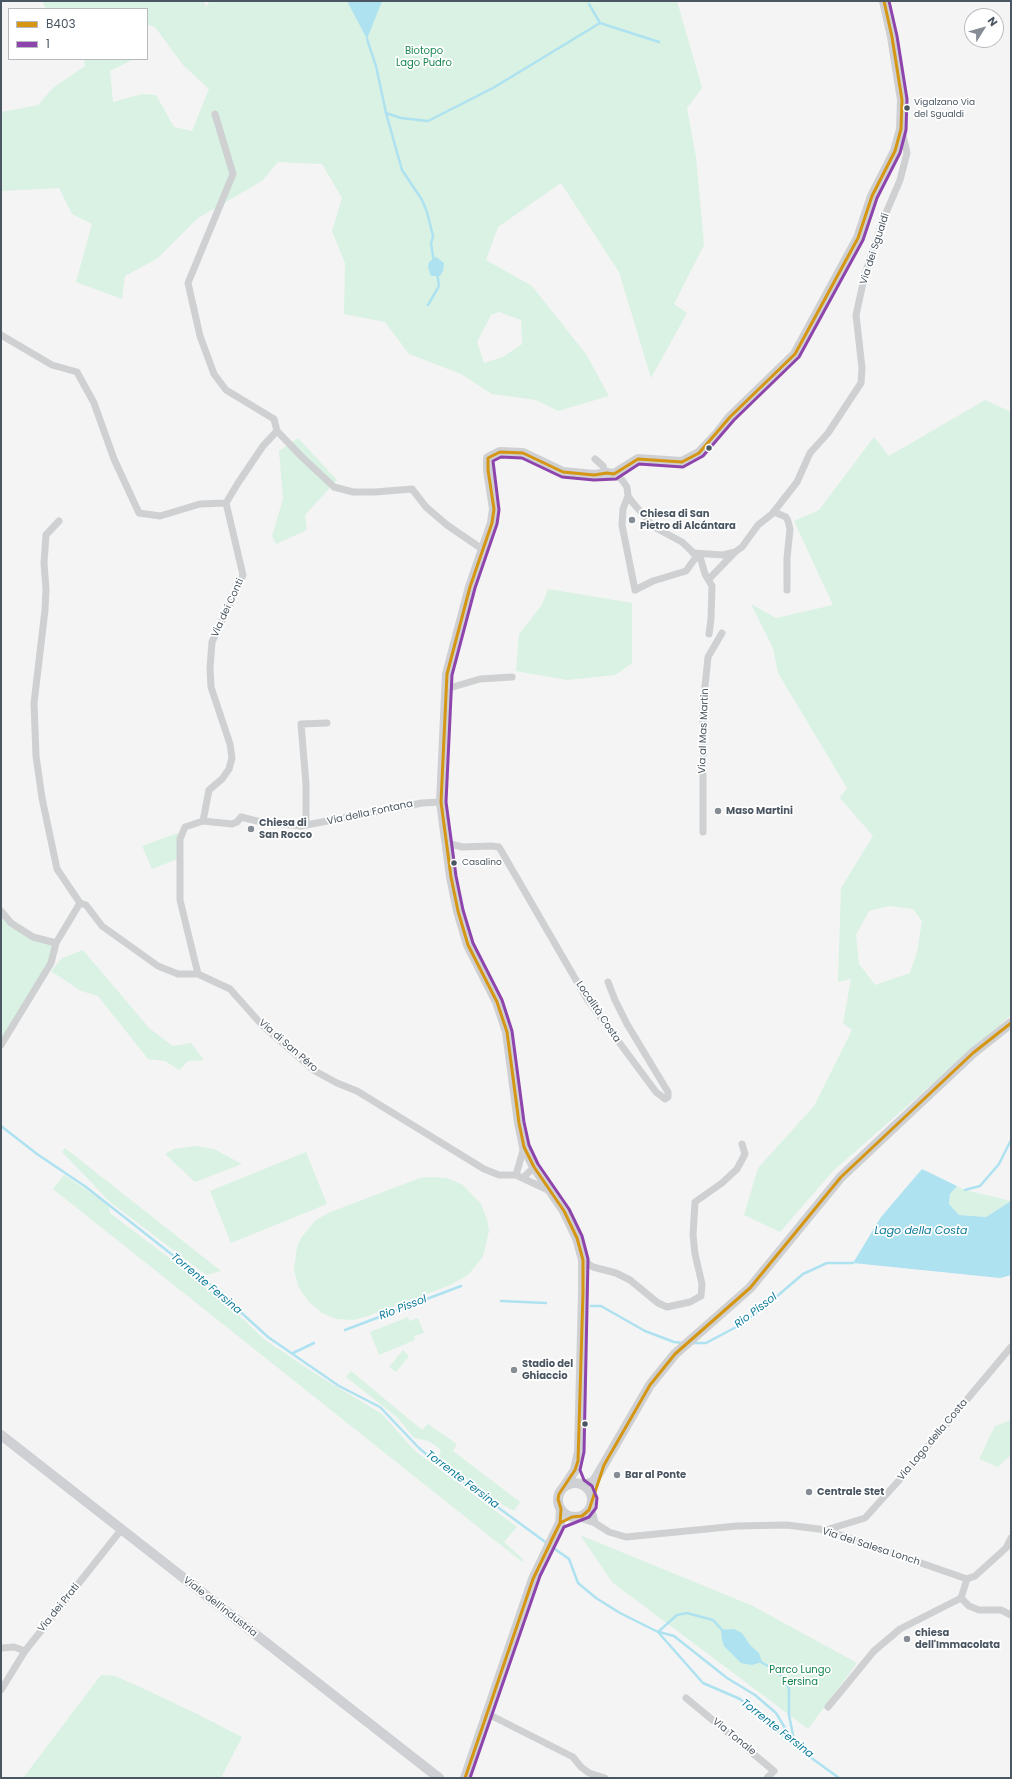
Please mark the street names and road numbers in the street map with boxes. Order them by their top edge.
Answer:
street label: Via dei Sgualdi [858,212,892,286]
street label: Via dei Conti [209,577,247,639]
street label: Via al Mas Martin [697,688,711,774]
street label: Via della Fontana [326,798,414,828]
street label: Località Costa [573,979,623,1045]
street label: Via di San Péro [256,1017,320,1075]
street label: Via Lago della Costa [895,1397,971,1483]
street label: Via del Salesa Lonch [821,1525,921,1569]
street label: Viale dell'industria [181,1574,259,1640]
street label: Via dei Prati [36,1581,82,1635]
street label: Via Tonale [710,1716,758,1758]

